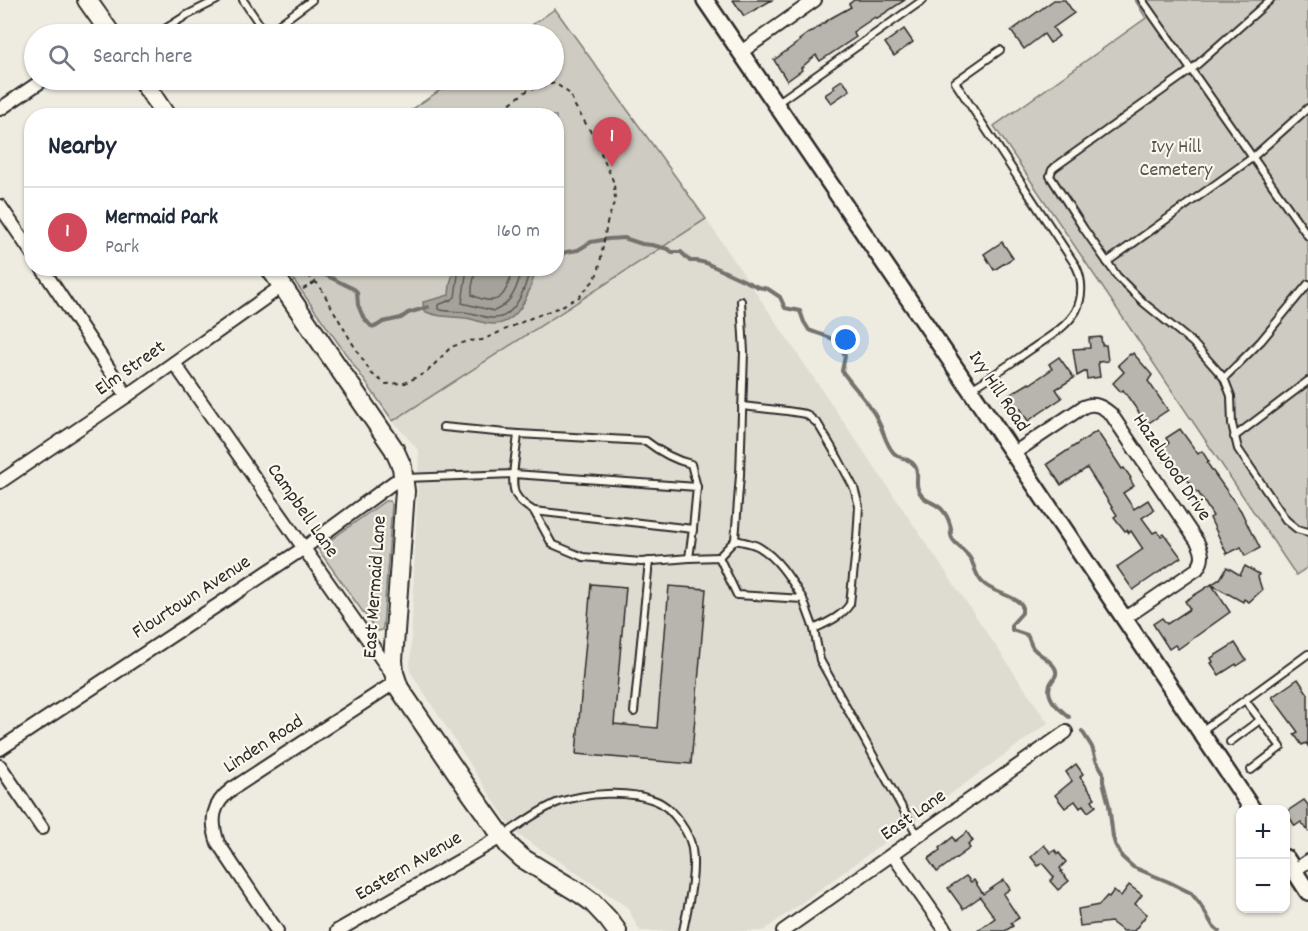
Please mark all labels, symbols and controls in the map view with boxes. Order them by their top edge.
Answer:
search box [24,24,564,90]
icon: search [45,41,78,74]
text: Search here [93,42,192,73]
pin: 1 [592,118,632,167]
text: Nearby [48,129,116,166]
park label: Ivy Hill Cemetery [1140,134,1213,185]
text: Mermaid Park [105,203,218,234]
text: 1 [65,218,70,246]
text: 160 m [497,218,540,246]
text: Park [105,234,139,262]
your location [831,325,860,354]
street label: Elm Street [90,334,172,404]
street label: Ivy Hill Road [960,346,1036,438]
street label: Hazelwood Drive [1125,409,1217,527]
street label: Campbell Lane [259,458,345,564]
street label: East Mermaid Lane [357,514,395,659]
street label: Flourtown Avenue [127,549,257,647]
street label: Linden Road [218,709,310,781]
street label: East Lane [875,783,953,849]
map controls [1236,805,1290,913]
button: + [1236,805,1290,859]
street label: Eastern Avenue [350,825,468,909]
button: − [1236,859,1290,913]

